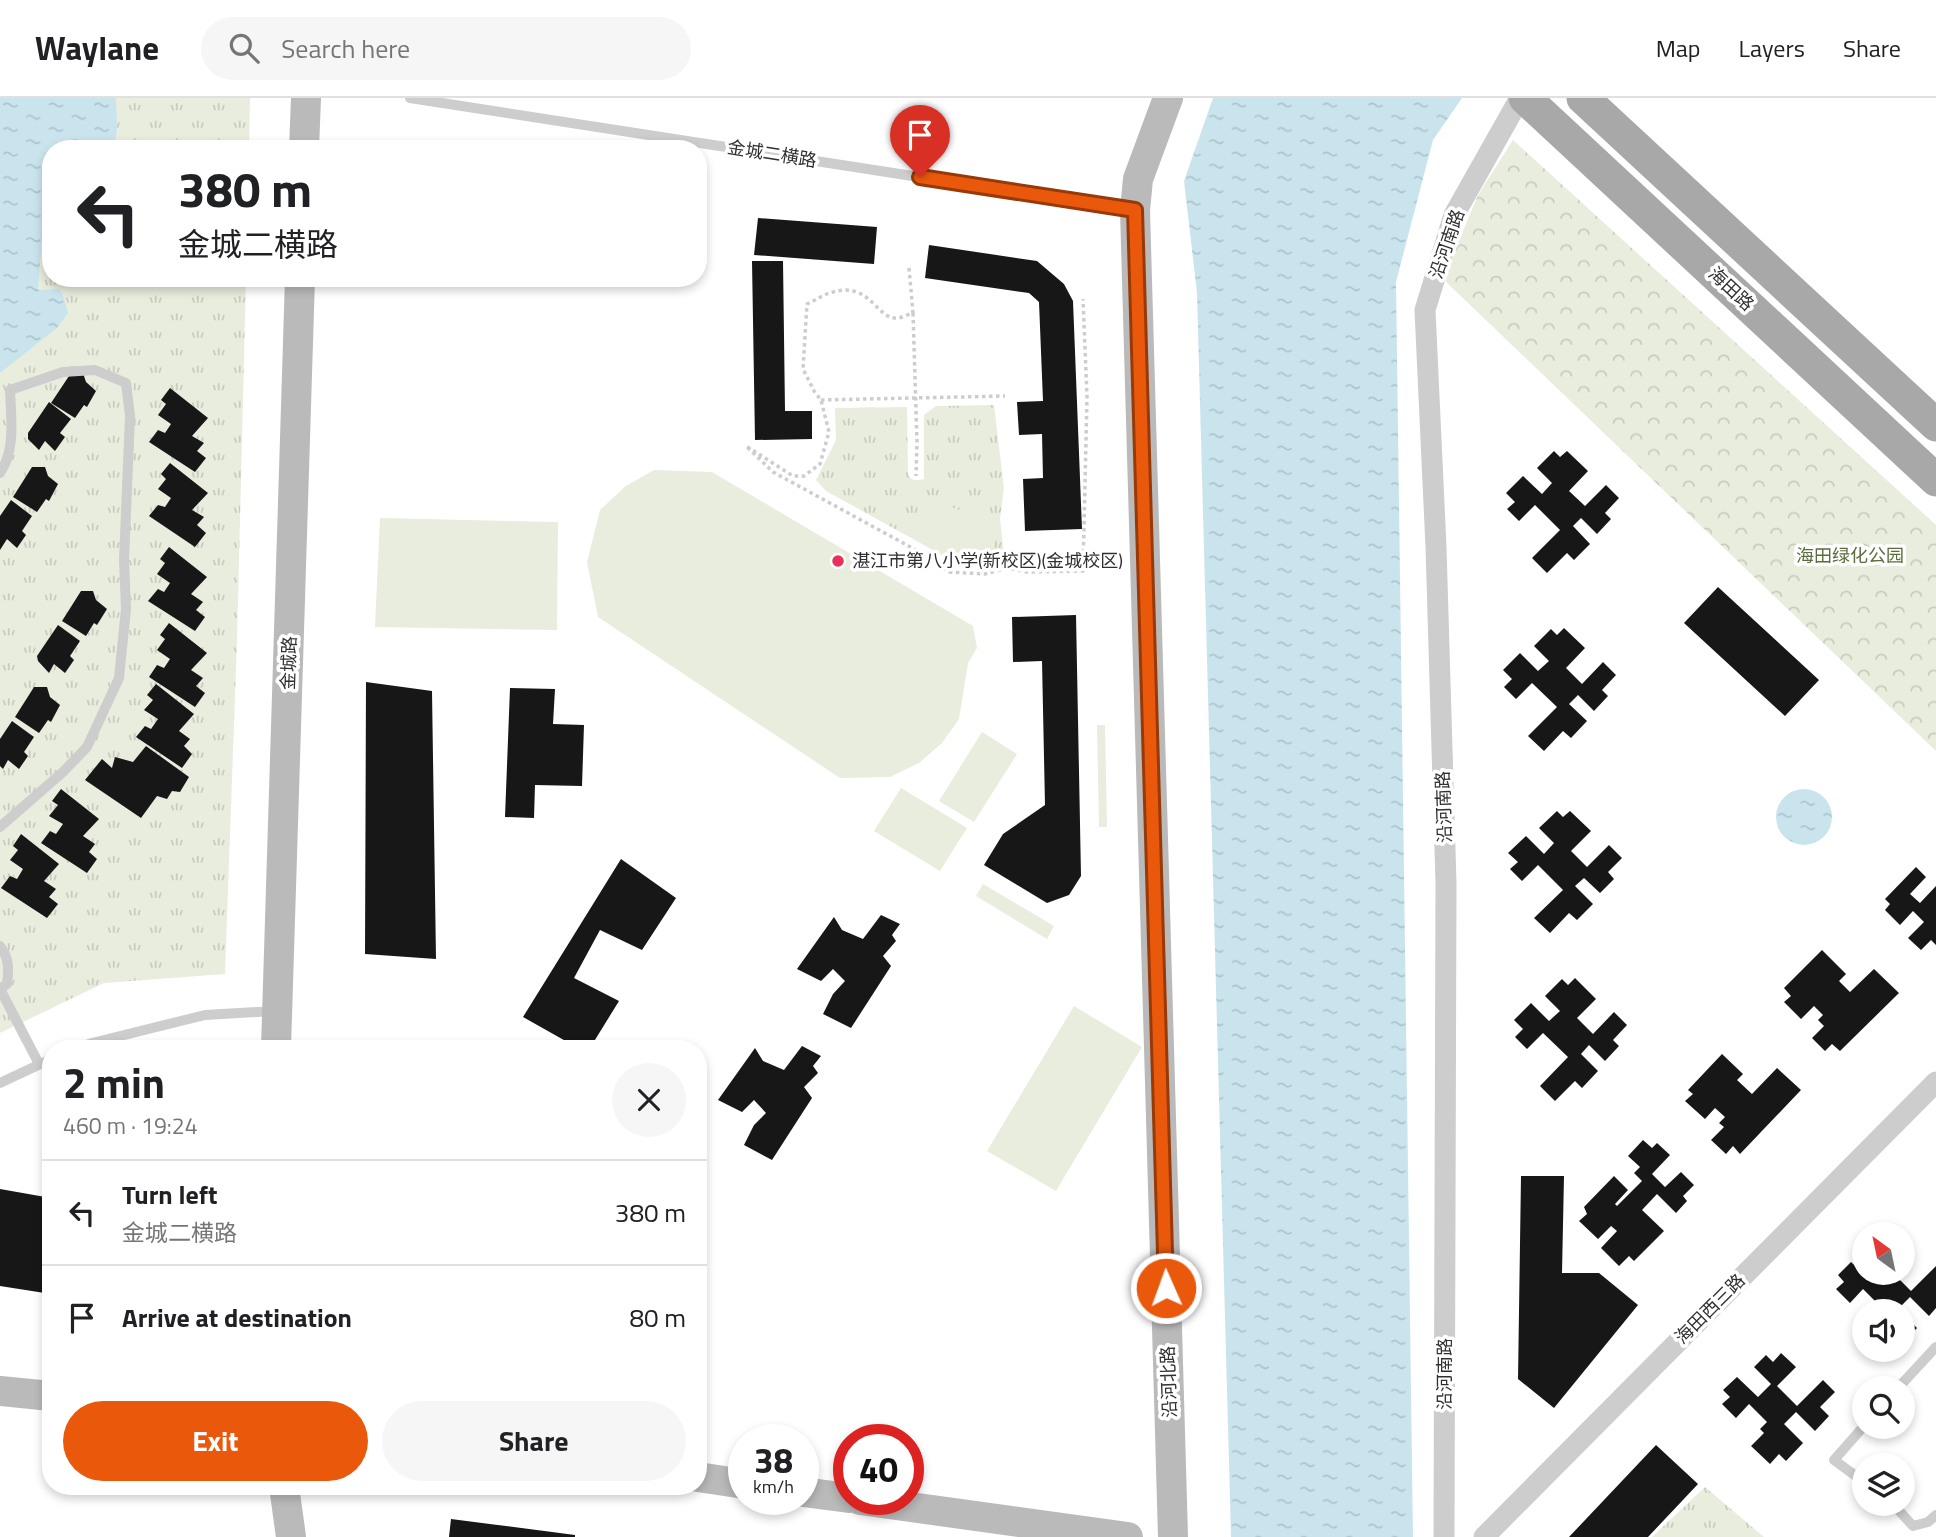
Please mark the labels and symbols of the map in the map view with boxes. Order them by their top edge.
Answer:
pin [890,105,950,177]
street label: 金城二横路 [726,133,819,174]
street label: 沿河南路 [1422,205,1471,282]
street label: 海田路 [1702,260,1760,317]
park label: 海田绿化公园 [1796,542,1904,569]
place label: 湛江市第八小学(新校区)(金城校区) [852,547,1123,574]
marker: 湛江市第八小学(新校区)(金城校区) [830,553,846,569]
street label: 金城路 [274,636,303,690]
street label: 沿河南路 [1429,771,1458,843]
north arrow [1852,1222,1914,1284]
position arrow [1129,1251,1203,1325]
street label: 海田西三路 [1668,1267,1751,1350]
street label: 沿河南路 [1431,1338,1458,1410]
street label: 沿河北路 [1154,1346,1183,1418]
speed limit sign: 40 [833,1424,924,1515]

